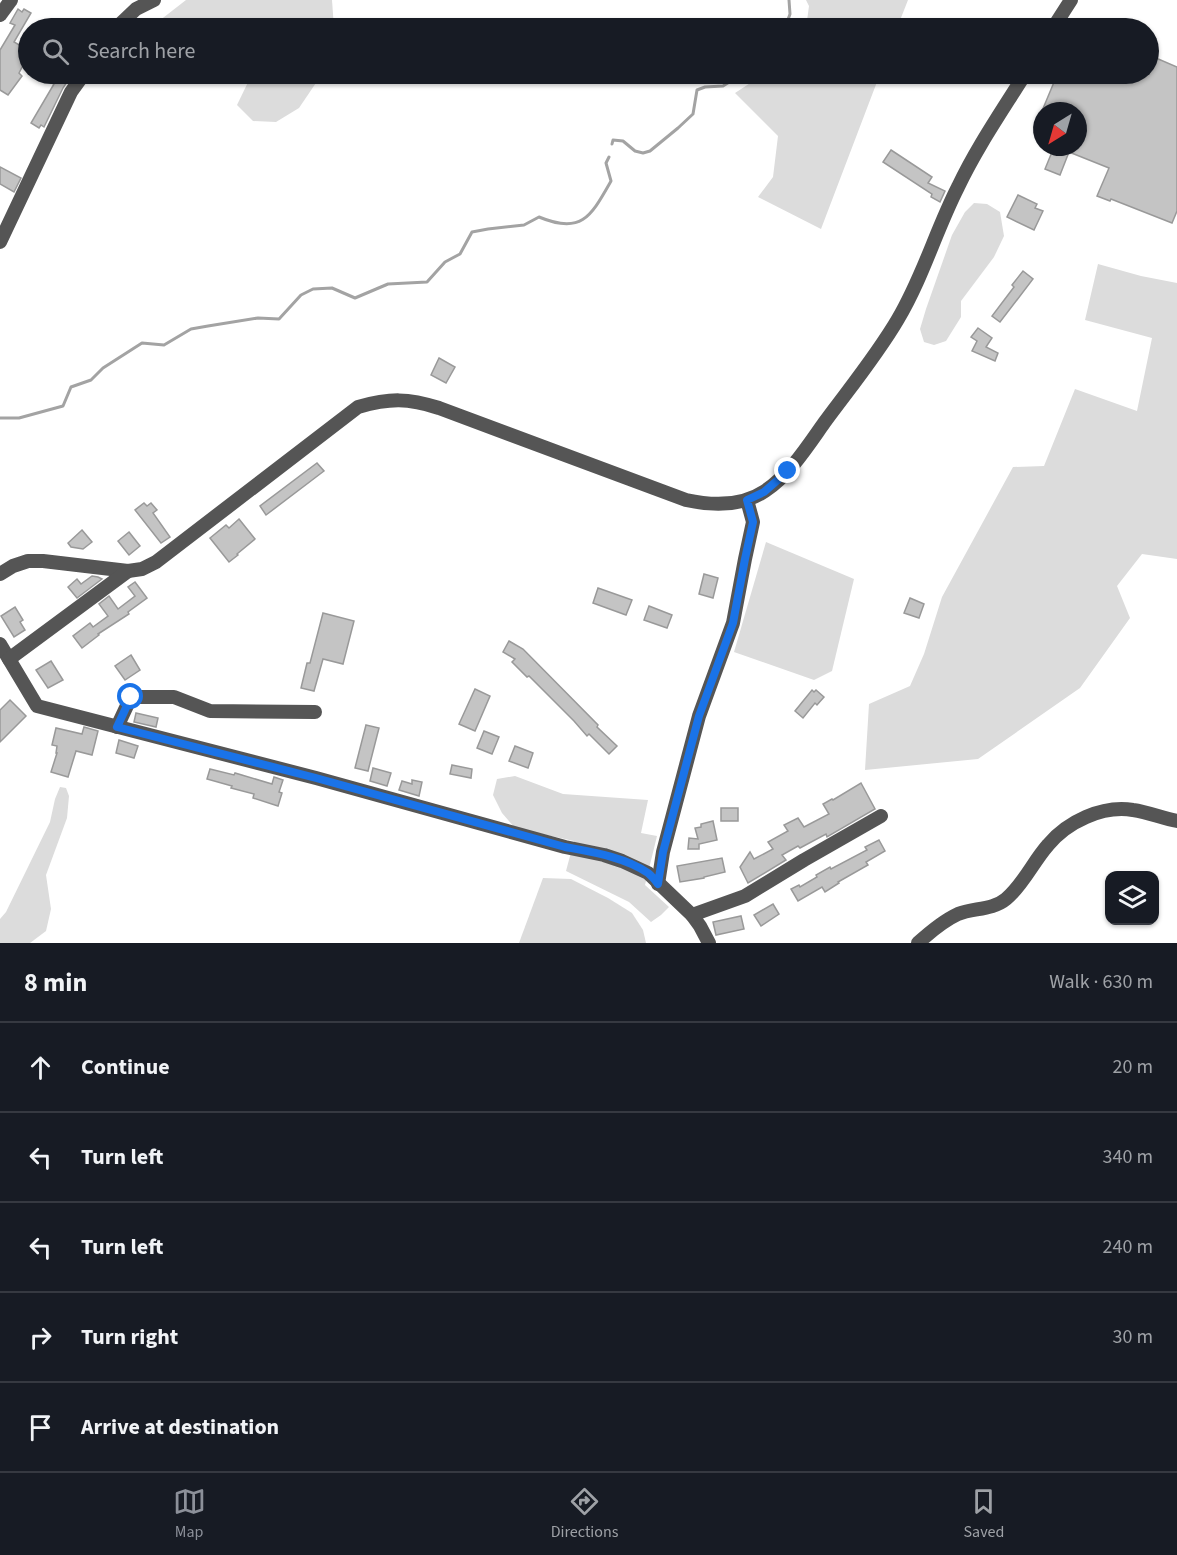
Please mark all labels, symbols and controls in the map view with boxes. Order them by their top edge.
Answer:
search box [18,18,1159,84]
icon: search [39,35,72,68]
text: Search here [87,35,195,67]
north arrow [1033,102,1087,156]
route end [774,457,800,483]
route start [117,683,143,709]
map controls [1105,871,1159,925]
button: layers [1105,871,1159,925]
text: 8 min [24,964,87,1001]
text: Walk · 630 m [1049,968,1153,996]
icon: ahead [24,1051,57,1084]
text: Continue [81,1051,170,1083]
text: 20 m [1113,1053,1153,1081]
icon: left [24,1141,57,1174]
text: Turn left [81,1141,163,1173]
text: 340 m [1103,1143,1153,1171]
icon: left [24,1231,57,1264]
text: Turn left [81,1231,163,1263]
text: 240 m [1103,1233,1153,1261]
icon: right [24,1321,57,1354]
text: Turn right [81,1321,178,1353]
text: 30 m [1113,1323,1153,1351]
icon: arrive [24,1411,57,1444]
text: Arrive at destination [81,1411,279,1443]
tab: Map [173,1485,206,1543]
tab: Directions [551,1485,618,1543]
tab: Saved [964,1485,1004,1543]

